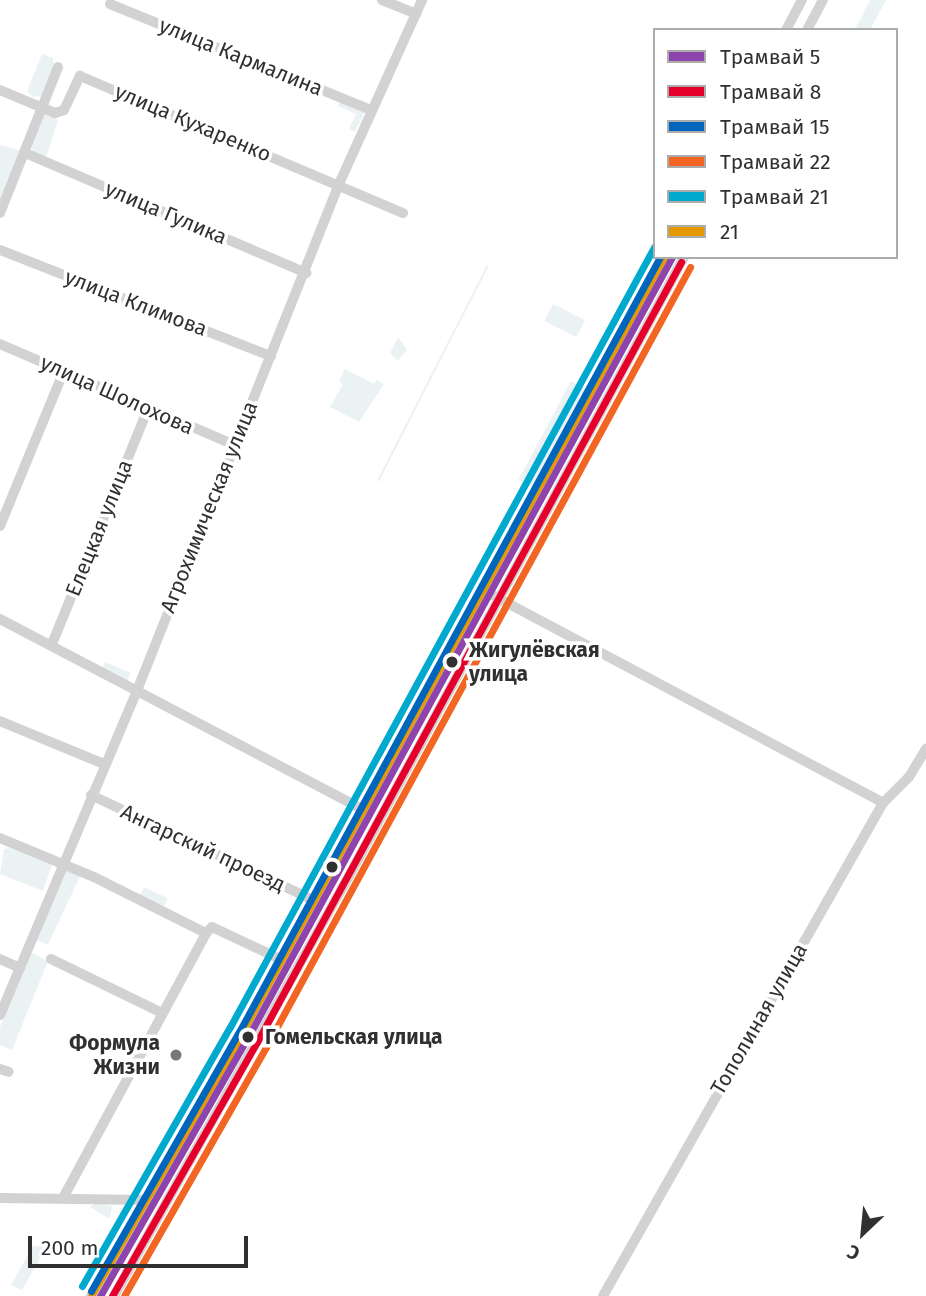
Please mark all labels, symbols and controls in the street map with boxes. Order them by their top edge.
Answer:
street label: улица Кармалина [155,13,327,101]
legend [653,28,898,259]
text: Трамвай 5 [720,44,820,70]
street label: улица Кухаренко [111,79,275,167]
text: Трамвай 8 [720,79,821,105]
text: Трамвай 15 [720,114,829,140]
text: Трамвай 22 [720,149,831,175]
street label: улица Гулика [101,176,231,250]
text: Трамвай 21 [720,184,829,210]
text: 21 [720,219,739,245]
street label: улица Климова [61,264,211,342]
street label: улица Шолохова [36,350,198,440]
street label: Агрохимическая улица [155,398,263,616]
street label: Елецкая улица [60,456,138,600]
place label: Жигулёвская улица [469,637,600,687]
marker: Жигулёвская улица [441,651,463,673]
street label: Ангарский проезд [117,799,289,897]
unlabelled marker [325,860,339,874]
street label: Тополиная улица [705,939,813,1099]
place label: Гомельская улица [265,1024,443,1050]
marker: Гомельская улица [237,1026,259,1048]
place label: Формула Жизни [69,1030,160,1080]
marker: Формула Жизни [166,1045,186,1065]
north arrow [828,1198,898,1268]
scale bar [32,1222,252,1266]
text: 200 m [41,1235,98,1261]
text: С [844,1240,864,1265]

